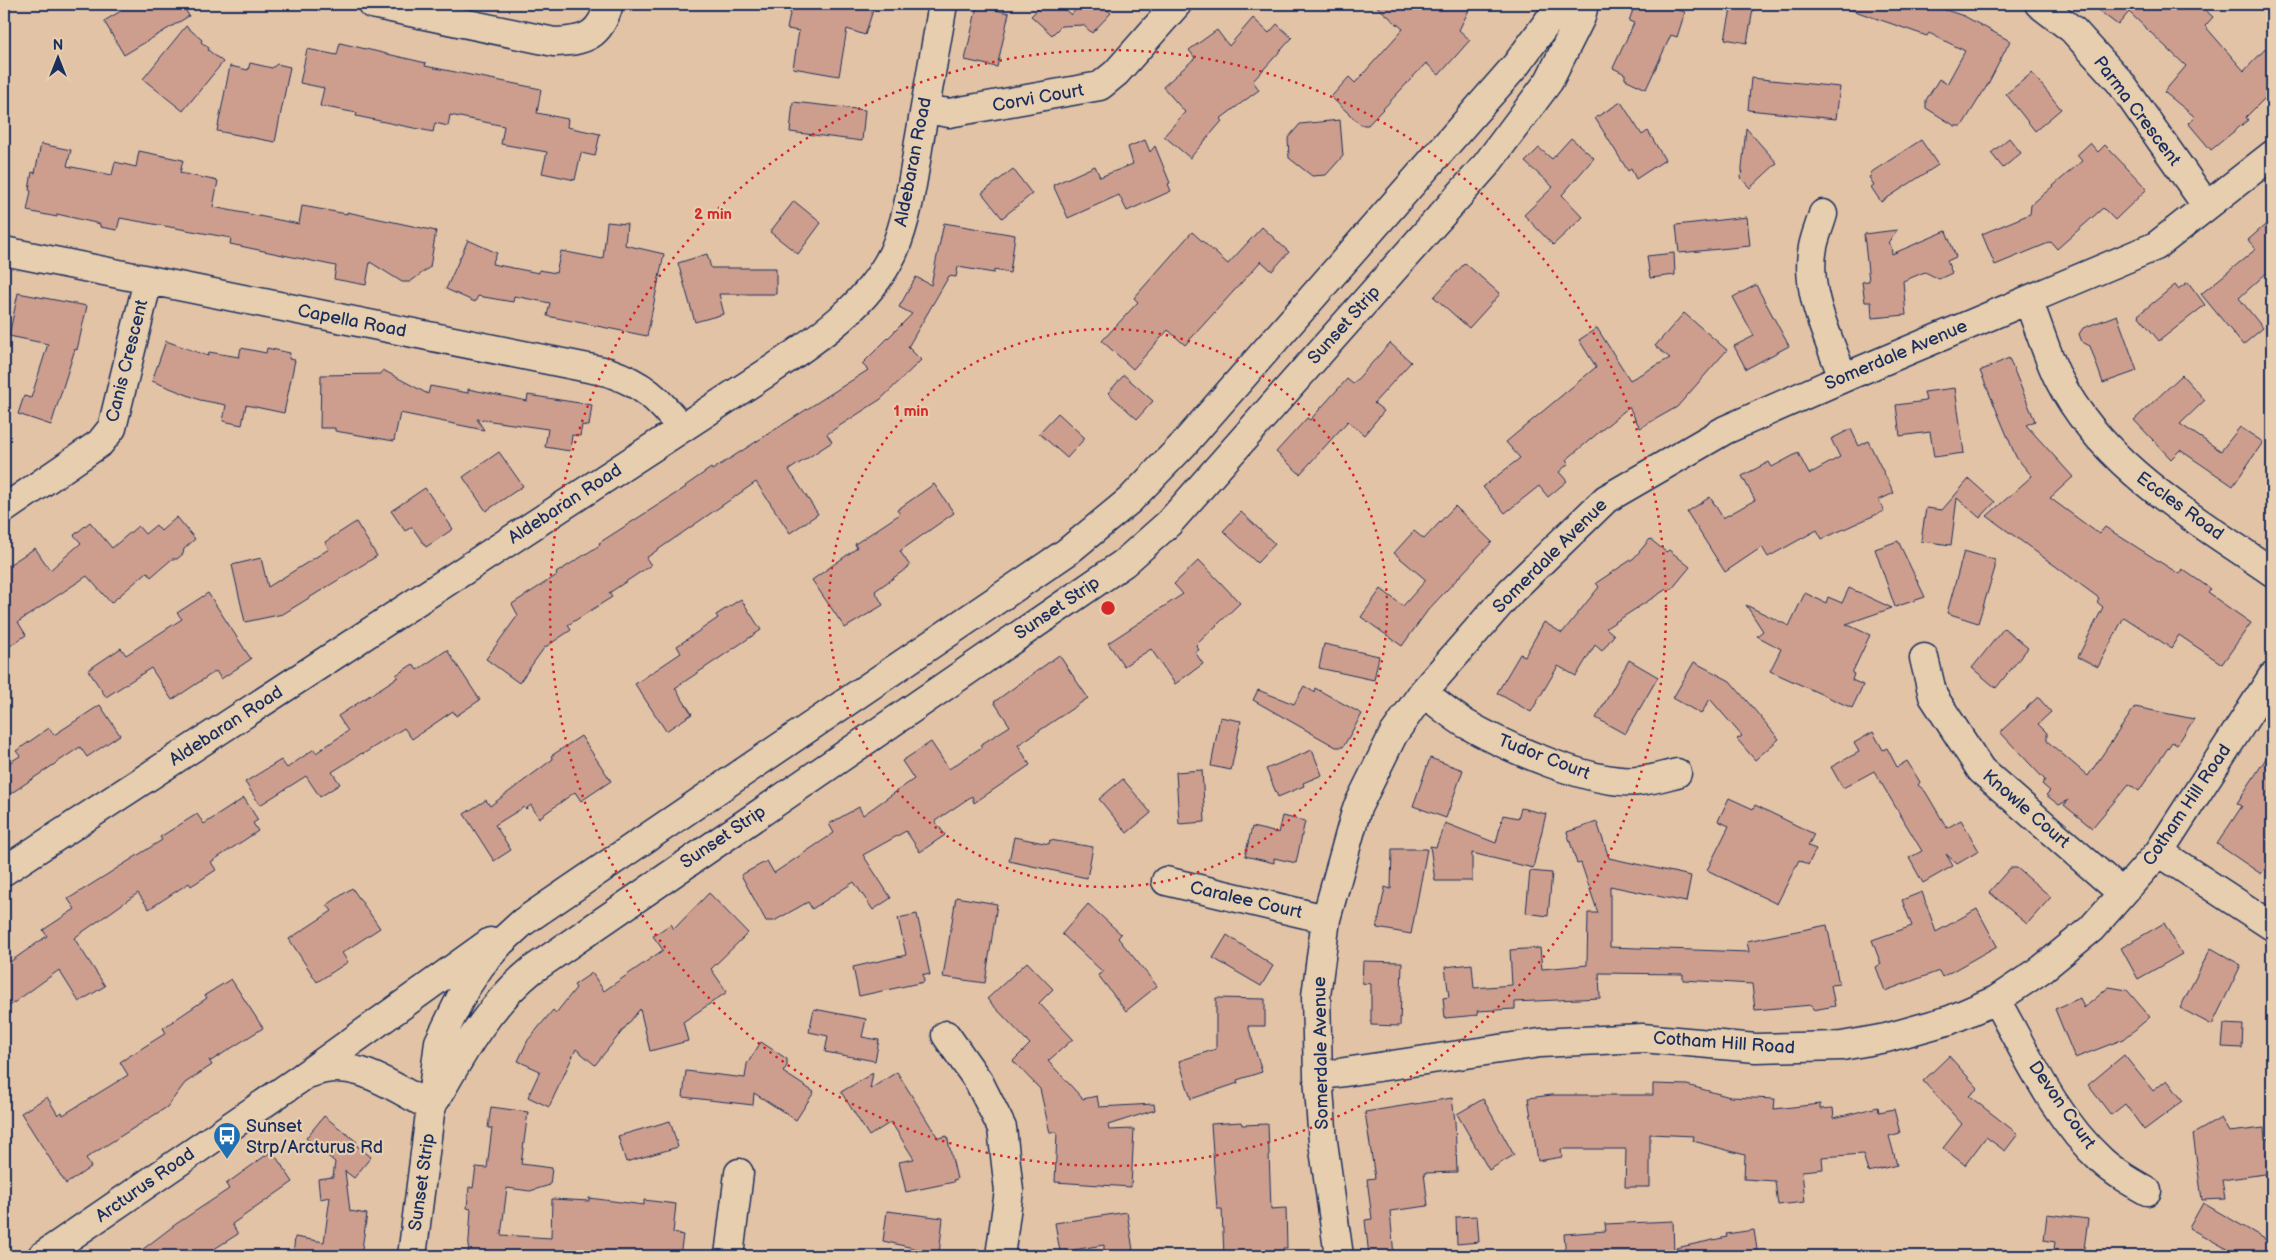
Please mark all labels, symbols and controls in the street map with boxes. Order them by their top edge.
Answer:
north arrow [32,32,82,82]
text: N [53,37,63,54]
street label: Parma Crescent [2089,52,2185,170]
street label: Corvi Court [991,80,1086,116]
street label: Aldebaran Road [890,96,936,228]
text: 2 min [694,205,732,224]
street label: Sunset Strip [1303,281,1385,369]
street label: Canis Crescent [102,297,152,424]
street label: Capella Road [296,300,408,342]
street label: Somerdale Avenue [1821,315,1971,395]
text: 1 min [893,402,929,421]
street label: Aldebaran Road [504,460,626,548]
street label: Eccles Road [2132,467,2228,545]
street label: Somerdale Avenue [1488,494,1612,618]
street label: Sunset Strip [1010,572,1104,644]
centre of rings [1099,599,1117,617]
street label: Aldebaran Road [165,682,287,770]
street label: Tudor Court [1495,730,1593,784]
street label: Cotham Hill Road [2139,740,2235,870]
street label: Knowle Court [1978,765,2074,853]
street label: Sunset Strip [676,801,770,873]
street label: Caralee Court [1188,877,1305,923]
street label: Somerdale Avenue [1309,976,1333,1130]
street label: Cotham Hill Road [1652,1028,1796,1058]
street label: Devon Court [2024,1057,2100,1153]
place label: Sunset Strp/Arcturus Rd [246,1116,383,1158]
bus stop icon: Sunset Strp/Arcturus Rd [212,1121,242,1160]
street label: Sunset Strip [405,1132,439,1232]
street label: Arcturus Road [91,1143,199,1227]

